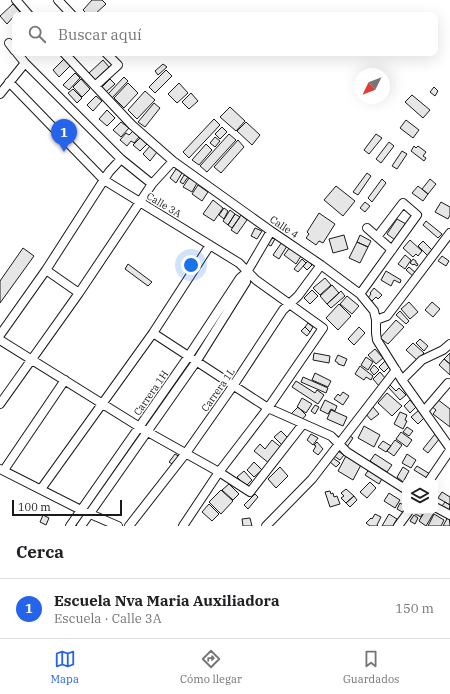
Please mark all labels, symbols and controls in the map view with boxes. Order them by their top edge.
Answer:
search box [12,12,438,56]
icon: search [26,23,48,45]
text: Buscar aquí [58,25,142,44]
north arrow [354,68,390,104]
pin: 1 [51,119,77,152]
street label: Calle 3A [144,190,184,221]
street label: Calle 4 [267,213,301,241]
your location [181,255,201,275]
street label: Carrera 1L [198,366,238,414]
street label: Carrera 1H [131,368,171,418]
map controls [402,478,438,514]
button: layers [402,478,438,514]
scale bar [12,498,122,517]
text: 100 m [18,500,51,514]
text: Cerca [16,541,64,563]
text: Escuela Nva Maria Auxiliadora [54,591,279,610]
text: 1 [25,600,33,617]
text: 150 m [395,600,434,617]
text: Escuela · Calle 3A [54,610,162,627]
tab: Mapa [51,648,79,686]
tab: Cómo llegar [180,648,242,686]
tab: Guardados [343,648,399,686]

